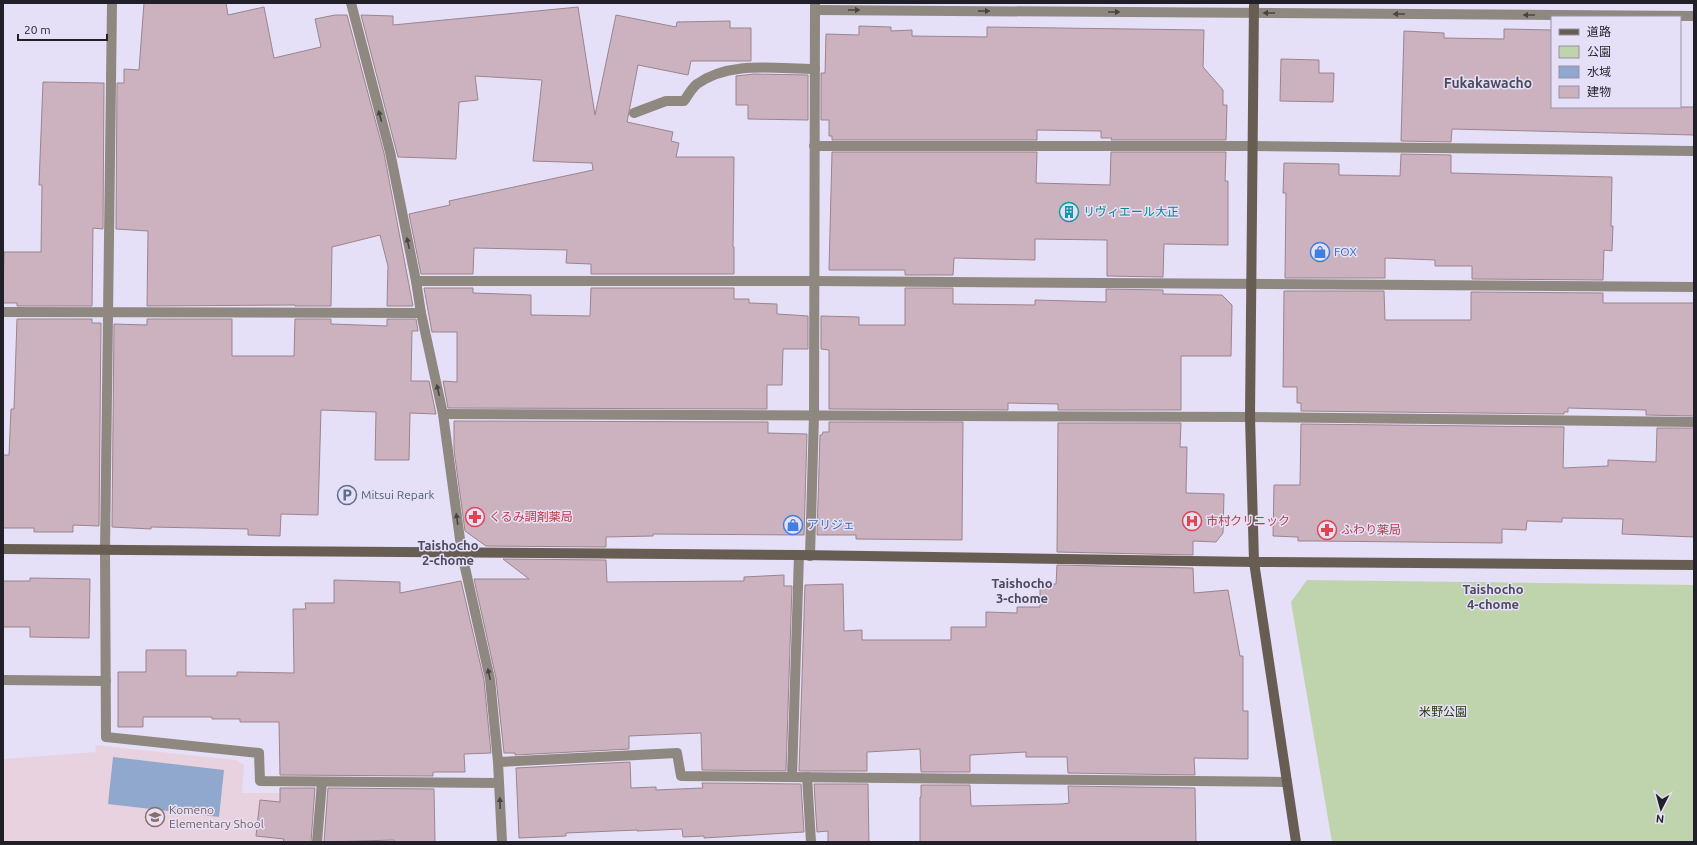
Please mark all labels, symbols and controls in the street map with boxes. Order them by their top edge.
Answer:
one-way arrow [848,7,861,13]
one-way arrow [978,8,991,14]
one-way arrow [1108,9,1121,15]
one-way arrow [1262,10,1275,16]
one-way arrow [1392,11,1405,17]
one-way arrow [1522,12,1535,18]
scale bar [18,16,107,42]
legend [1551,16,1681,108]
text: 20 m [24,23,51,36]
text: 道路 [1587,25,1611,38]
text: 公園 [1587,45,1611,58]
text: 水域 [1587,65,1611,78]
district label: Fukakawacho [1444,75,1532,91]
text: 建物 [1587,85,1611,98]
one-way arrow [377,110,383,122]
building icon: リヴィエール大正 [1058,201,1080,223]
place label: リヴィエール大正 [1083,205,1179,218]
one-way arrow [405,237,411,249]
shop icon: FOX [1309,241,1331,263]
place label: FOX [1334,245,1357,258]
one-way arrow [434,384,440,397]
parking icon: Mitsui Repark [336,484,358,506]
place label: Mitsui Repark [361,488,435,501]
pharmacy icon: くるみ調剤薬局 [464,506,486,528]
place label: くるみ調剤薬局 [489,510,573,523]
hospital icon: 市村クリニック [1181,510,1203,532]
one-way arrow [454,513,460,525]
shop icon: アリジェ [782,514,804,536]
place label: 市村クリニック [1206,514,1290,527]
place label: アリジェ [807,518,855,531]
pharmacy icon: ふわり薬局 [1316,519,1338,541]
place label: ふわり薬局 [1341,523,1401,536]
district label: Taishocho 2-chome [418,538,479,567]
district label: Taishocho 3-chome [992,576,1053,605]
district label: Taishocho 4-chome [1463,582,1524,611]
one-way arrow [485,667,491,680]
park label: 米野公園 [1419,705,1467,718]
north arrow [1641,789,1681,829]
one-way arrow [497,796,503,809]
place label: Komeno Elementary Shool [169,803,264,830]
school or university icon: Komeno Elementary Shool [144,806,166,828]
text: N [1655,813,1665,825]

